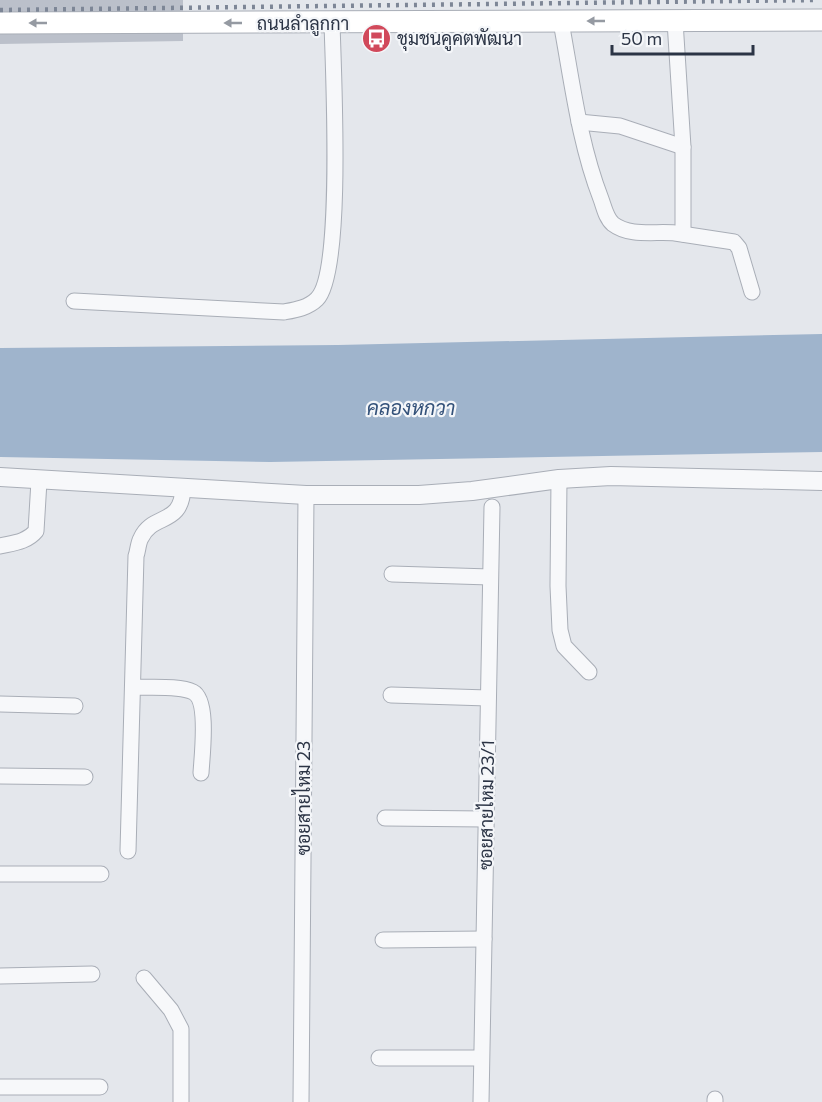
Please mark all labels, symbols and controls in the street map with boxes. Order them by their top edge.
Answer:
street label: ถนนลำลูกกา [257,12,349,37]
one-way arrow [586,16,605,26]
one-way arrow [28,18,47,28]
one-way arrow [223,18,242,28]
scale bar [612,18,753,56]
bus stop icon: ชุมชนคูคตพัฒนา [360,22,392,54]
place label: ชุมชนคูคตพัฒนา [397,27,522,52]
text: 50 m [621,27,662,49]
water label: คลองหกวา [367,395,455,419]
street label: ซอยสายไหม 23/1 [473,740,498,870]
street label: ซอยสายไหม 23 [291,741,314,855]

